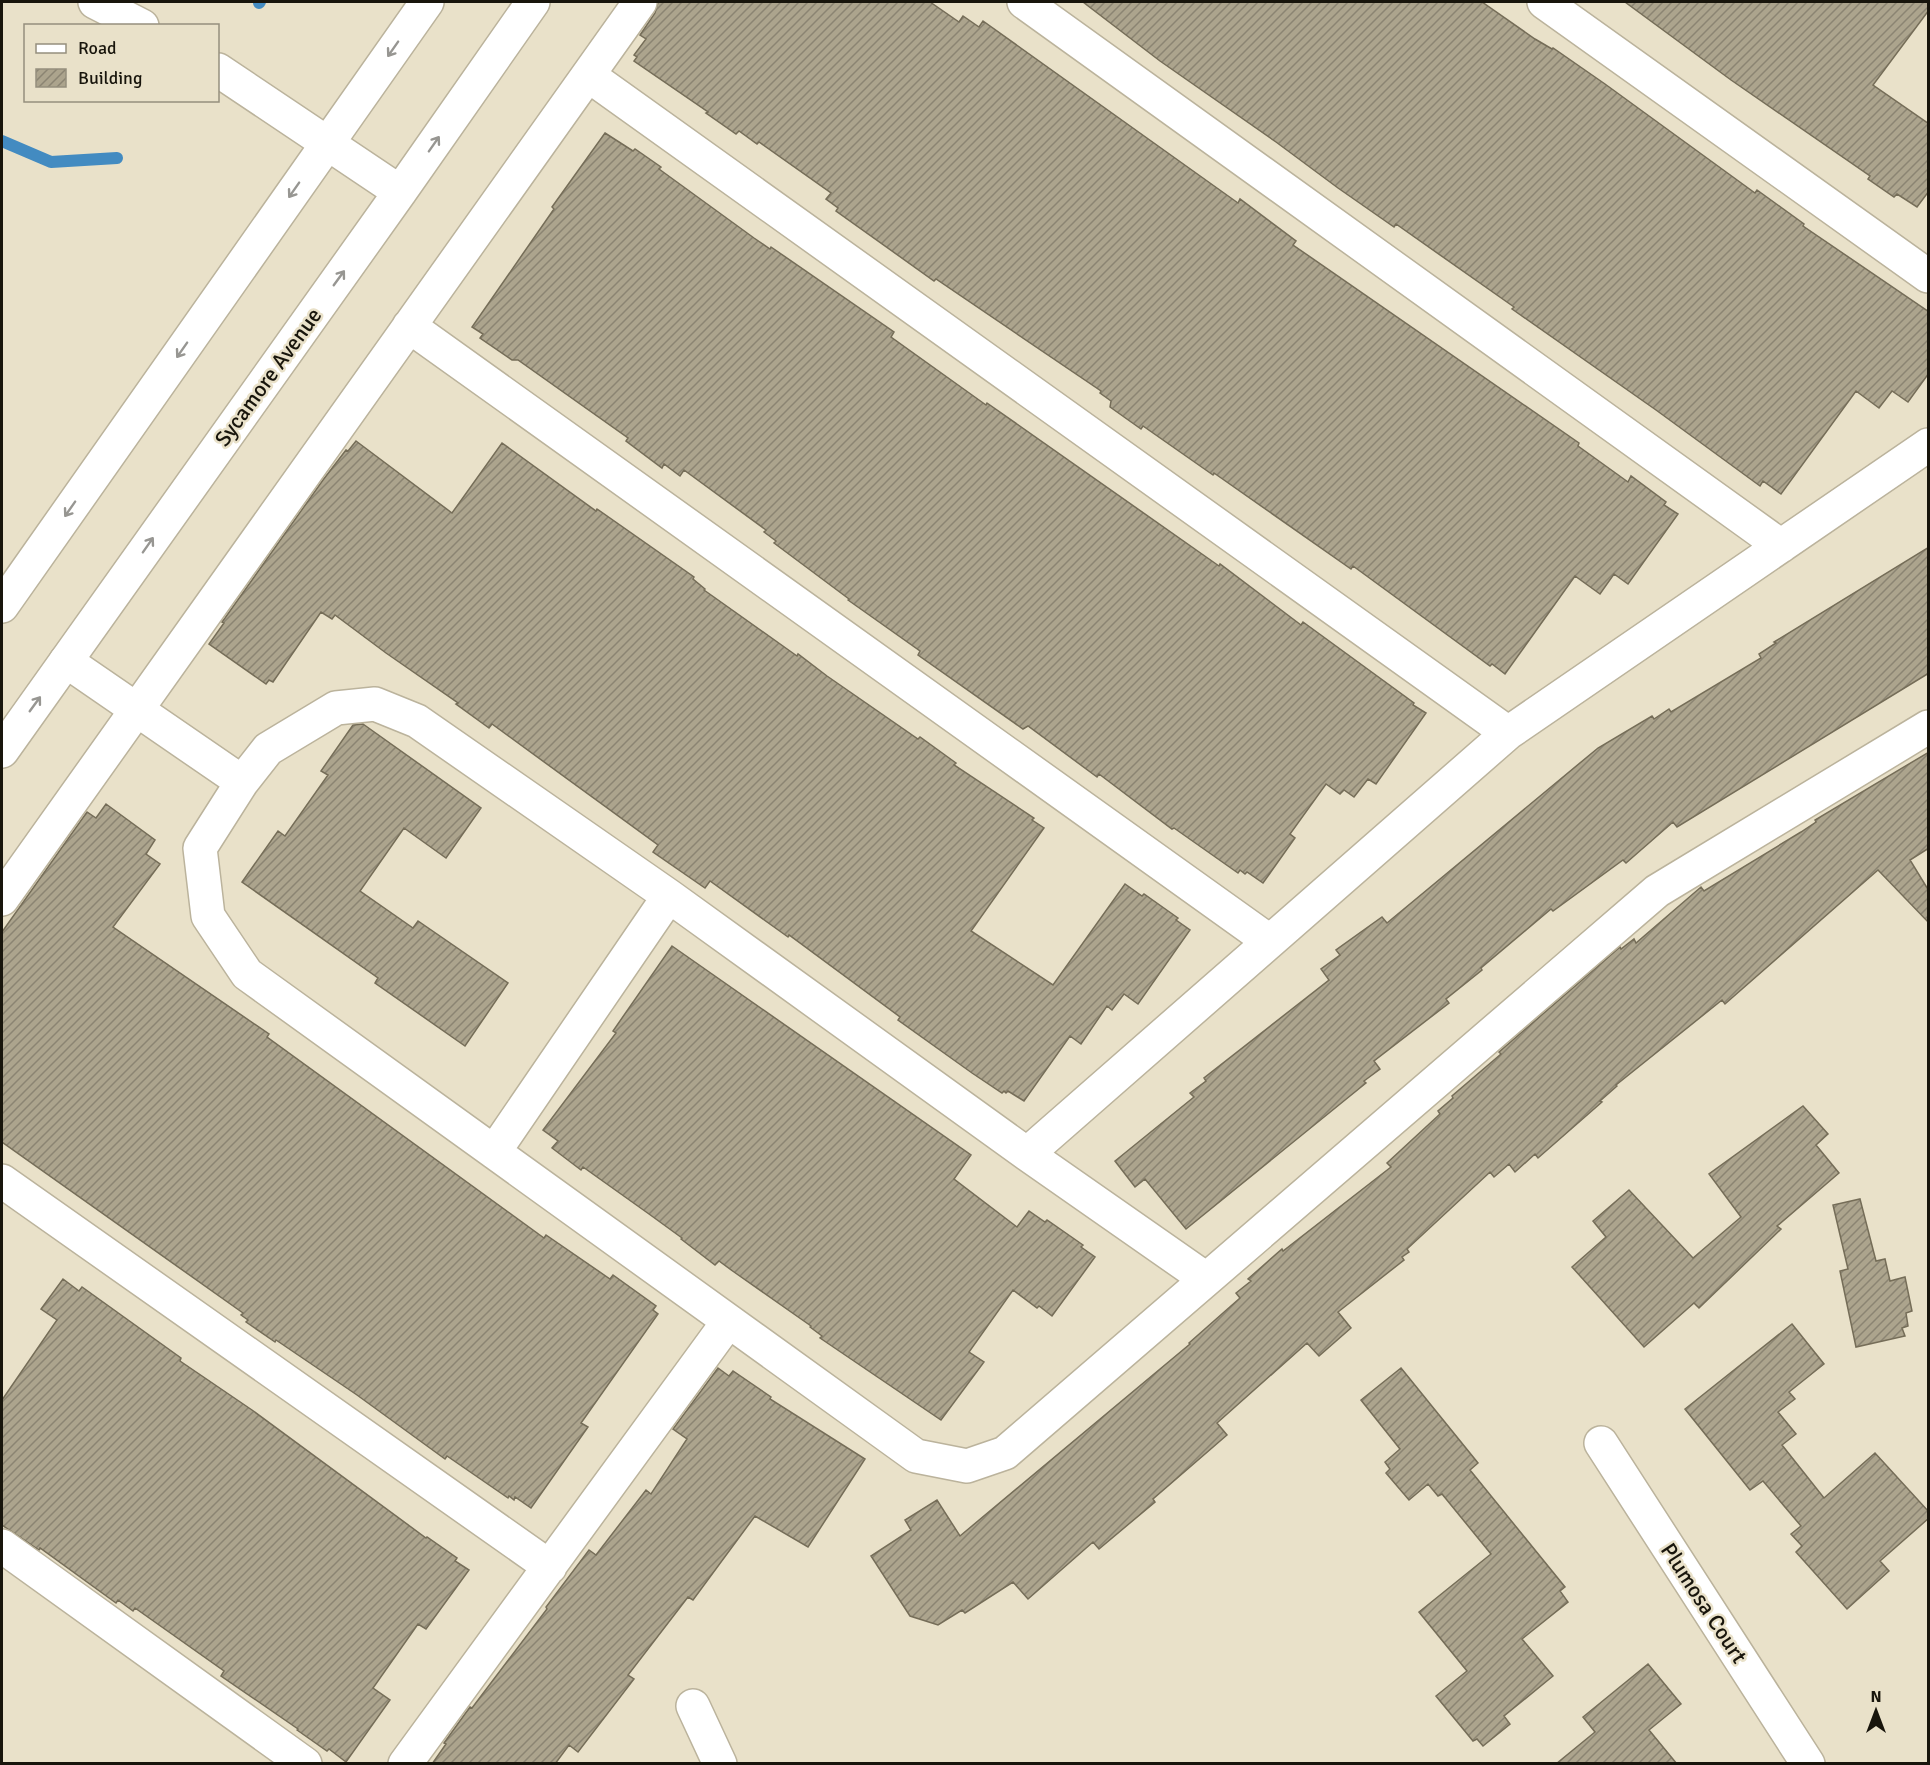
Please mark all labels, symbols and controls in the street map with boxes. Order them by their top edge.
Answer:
legend [24,24,219,102]
text: Road [78,37,117,59]
one-way arrow [387,41,399,57]
text: Building [78,67,142,89]
one-way arrow [428,136,440,152]
one-way arrow [288,182,300,198]
one-way arrow [333,270,345,286]
street label: Sycamore Avenue [209,302,327,452]
one-way arrow [176,341,188,357]
one-way arrow [63,501,76,517]
one-way arrow [142,537,154,553]
one-way arrow [29,696,42,712]
street label: Plumosa Court [1655,1538,1753,1669]
north arrow [1846,1681,1906,1741]
text: N [1870,1687,1882,1707]

